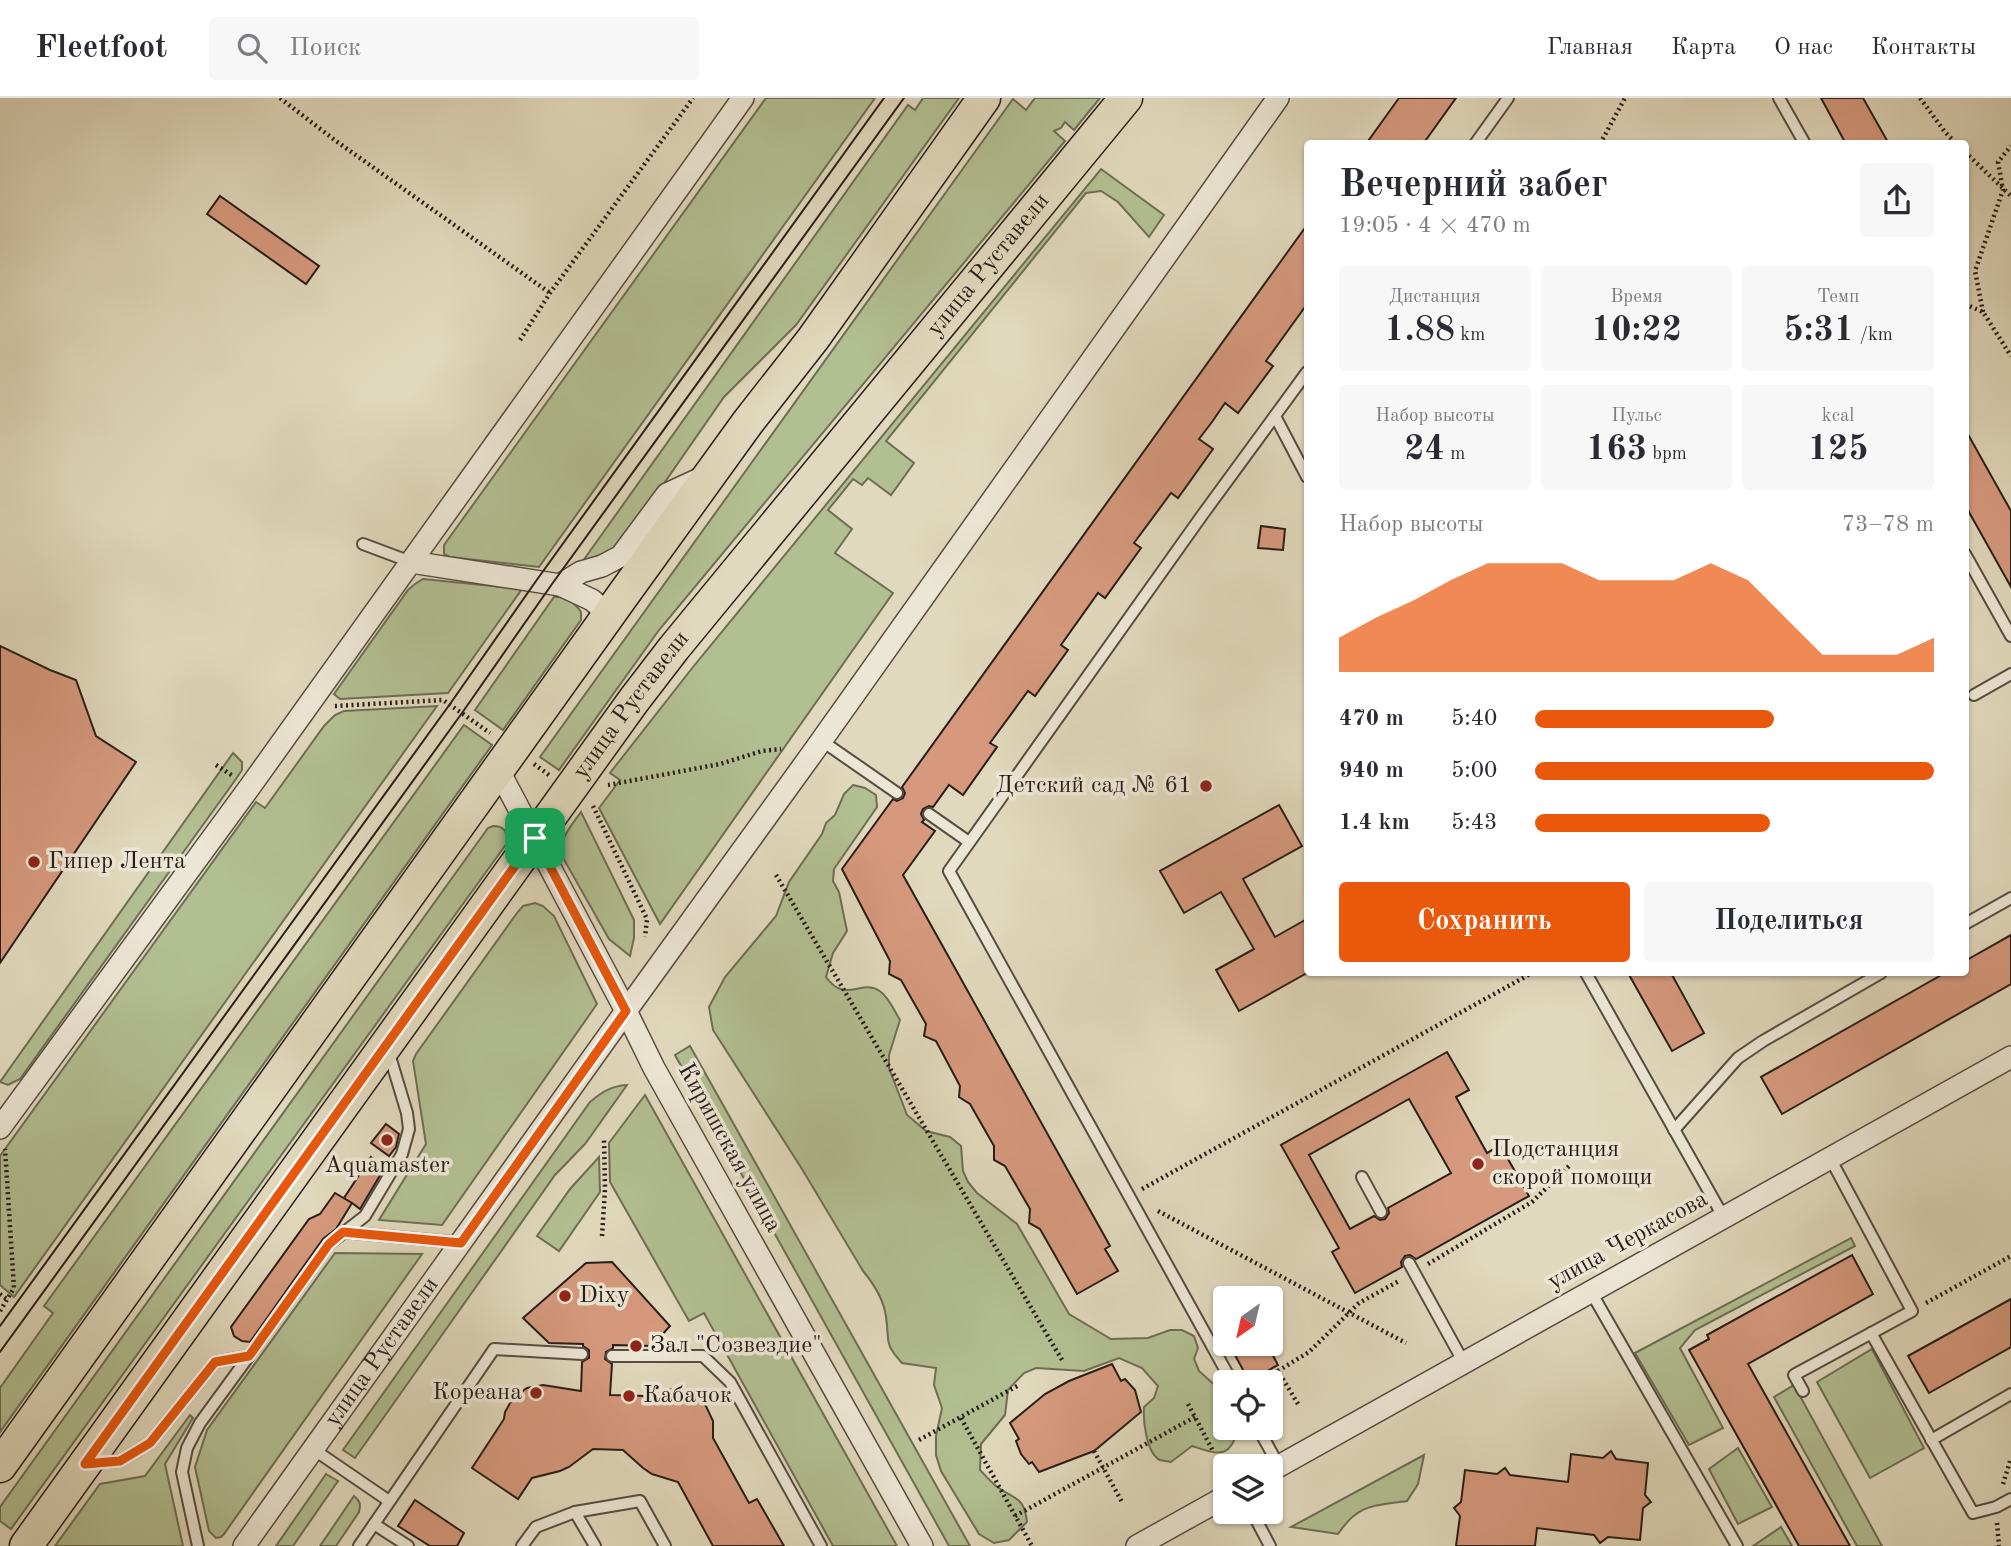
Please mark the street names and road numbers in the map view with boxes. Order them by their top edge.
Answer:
street label: улица Руставели [923,189,1054,341]
street label: улица Руставели [569,627,694,784]
street label: Киришская улица [673,1060,785,1237]
street label: улица Черкасова [1544,1187,1712,1295]
street label: улица Руставели [321,1273,444,1431]

